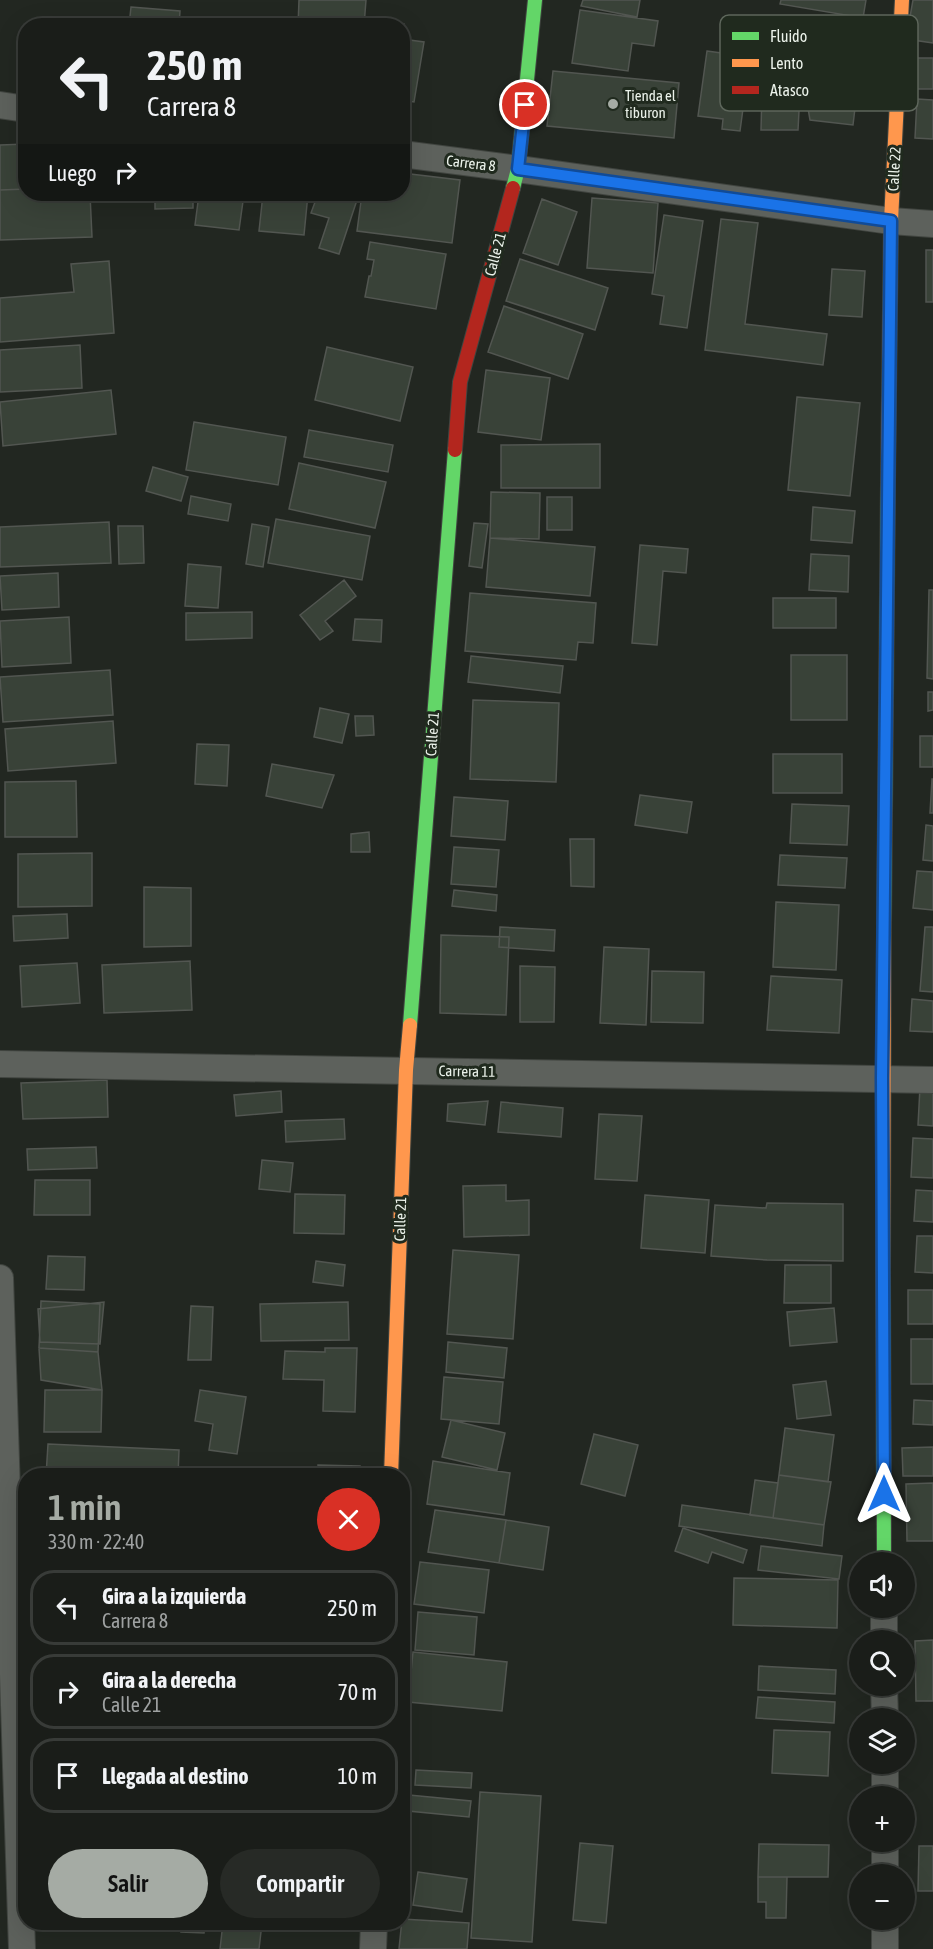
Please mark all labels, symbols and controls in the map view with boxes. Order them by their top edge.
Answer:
legend [720,15,918,111]
text: Fluido [770,27,807,45]
text: 250 m [147,41,242,89]
icon: left [48,42,126,120]
text: Lento [770,54,803,72]
pin [499,79,550,130]
text: Atasco [770,81,809,99]
place label: Tienda el tiburon [625,87,676,121]
icon: arrive [508,88,541,121]
text: Carrera 8 [147,91,236,122]
marker: Tienda el tiburon [606,97,620,111]
street label: Calle 22 [884,146,904,192]
street label: Carrera 8 [445,152,497,174]
icon: right [109,156,142,189]
text: Luego [48,160,97,186]
street label: Calle 21 [481,230,509,278]
street label: Calle 21 [422,711,442,757]
street label: Carrera 11 [439,1062,495,1080]
street label: Calle 21 [391,1196,409,1242]
position arrow [852,1462,916,1526]
text: 1 min [48,1486,122,1528]
button: close [317,1488,380,1551]
text: 330 m · 22:40 [48,1530,144,1553]
map controls [849,1552,915,1930]
button: sound [849,1552,915,1618]
text: Gira a la izquierda [102,1583,246,1609]
icon: left [51,1591,84,1624]
text: 250 m [327,1595,377,1621]
text: Carrera 8 [102,1609,168,1632]
button: search [849,1630,915,1696]
text: Gira a la derecha [102,1667,236,1693]
icon: right [51,1675,84,1708]
text: 70 m [337,1679,377,1705]
text: Calle 21 [102,1693,161,1716]
button: layers [849,1708,915,1774]
icon: arrive [51,1759,84,1792]
text: Llegada al destino [102,1763,249,1789]
text: 10 m [337,1763,377,1789]
button: + [849,1786,915,1852]
button: Salir [48,1849,208,1918]
button: Compartir [220,1849,380,1918]
button: − [849,1864,915,1930]

